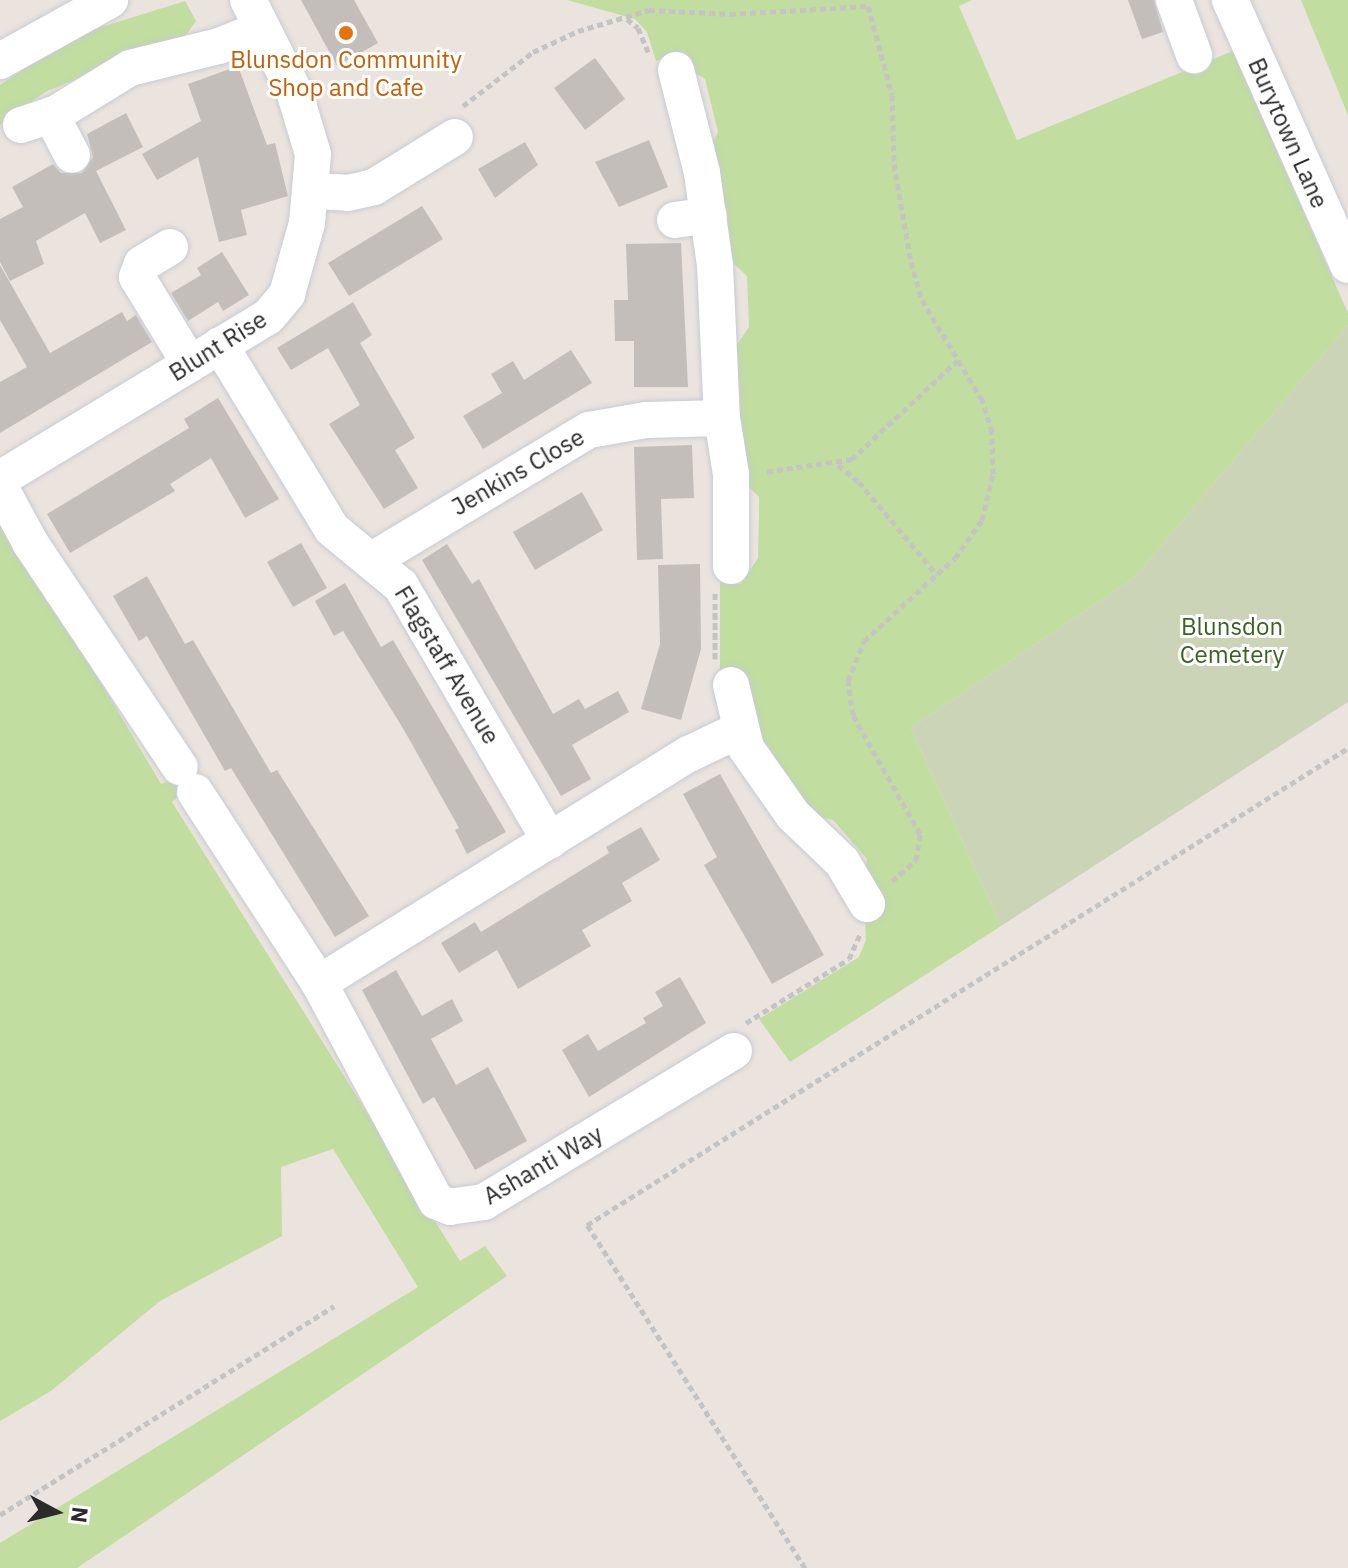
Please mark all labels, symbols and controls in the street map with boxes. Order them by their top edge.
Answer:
marker: Blunsdon Community Shop and Cafe [337,24,355,42]
place label: Blunsdon Community Shop and Cafe [230,46,462,102]
street label: Burytown Lane [1242,53,1334,213]
street label: Blunt Rise [164,305,272,387]
street label: Jenkins Close [447,422,589,522]
street label: Flagstaff Avenue [388,581,506,749]
park label: Blunsdon Cemetery [1180,613,1284,669]
street label: Ashanti Way [478,1119,608,1211]
north arrow [16,1472,96,1552]
text: N [65,1505,96,1525]

